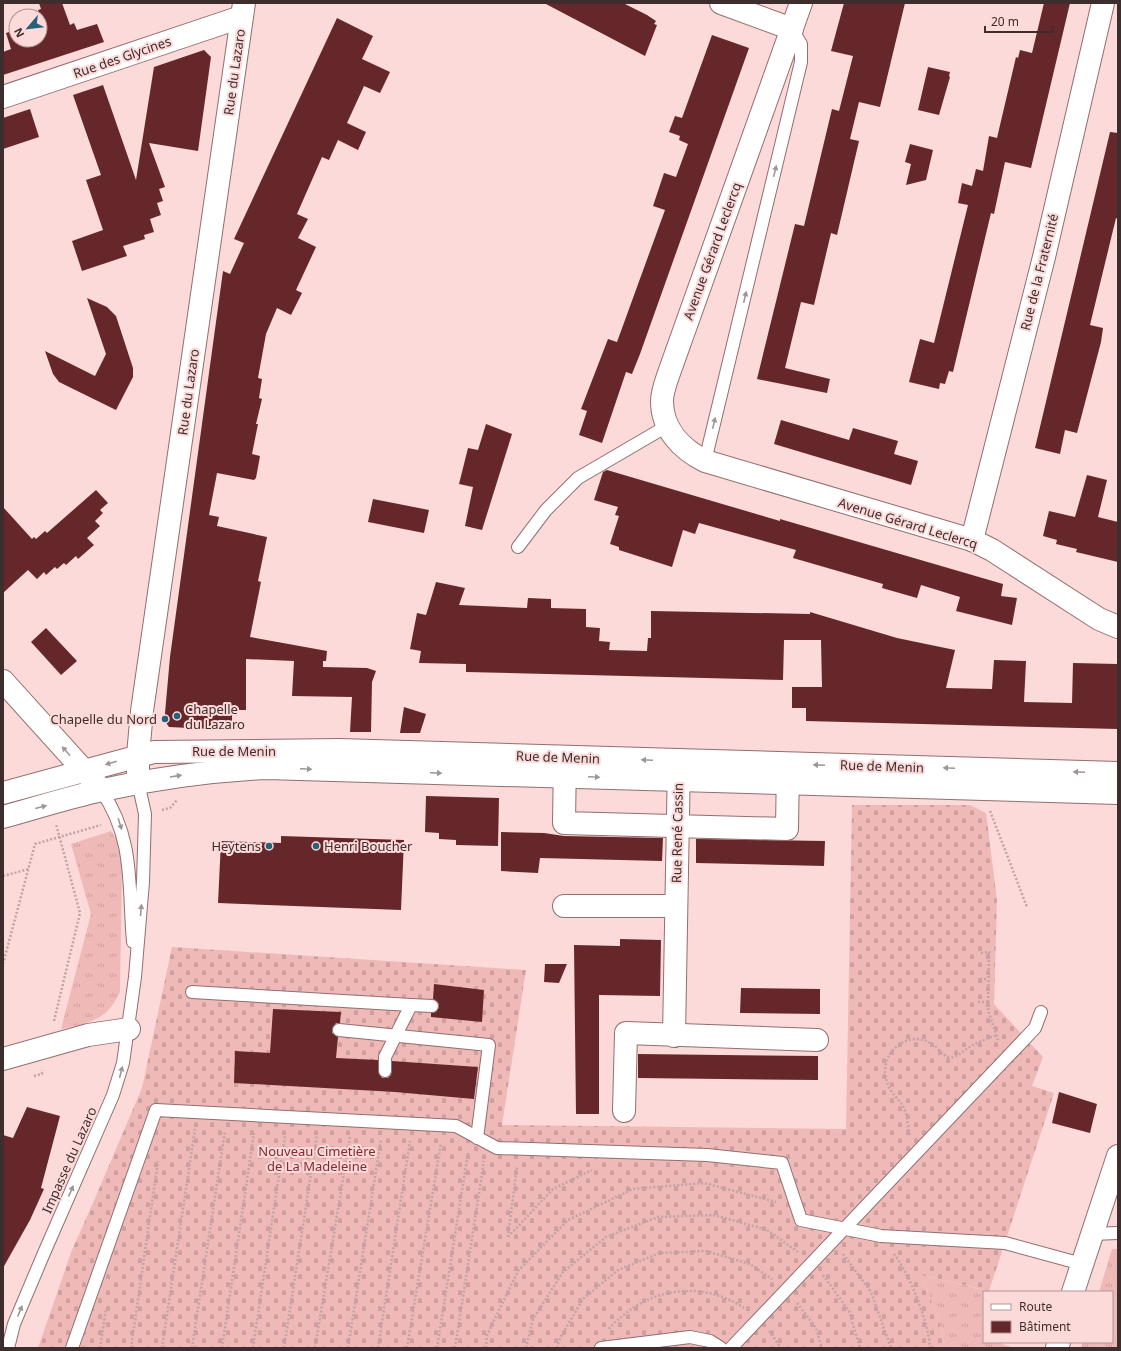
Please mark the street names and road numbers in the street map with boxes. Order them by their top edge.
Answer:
street label: Rue du Lazaro [219,28,249,116]
street label: Rue des Glycines [71,32,173,82]
street label: Avenue Gérard Leclercq [679,180,745,322]
street label: Rue de la Fraternité [1016,212,1062,332]
street label: Rue du Lazaro [173,348,203,436]
street label: Avenue Gérard Leclercq [836,493,980,553]
street label: Rue de Menin [192,742,276,760]
street label: Rue de Menin [516,747,600,767]
street label: Rue de Menin [840,756,924,776]
street label: Rue René Cassin [667,783,687,883]
street label: Impasse du Lazaro [37,1104,101,1216]

